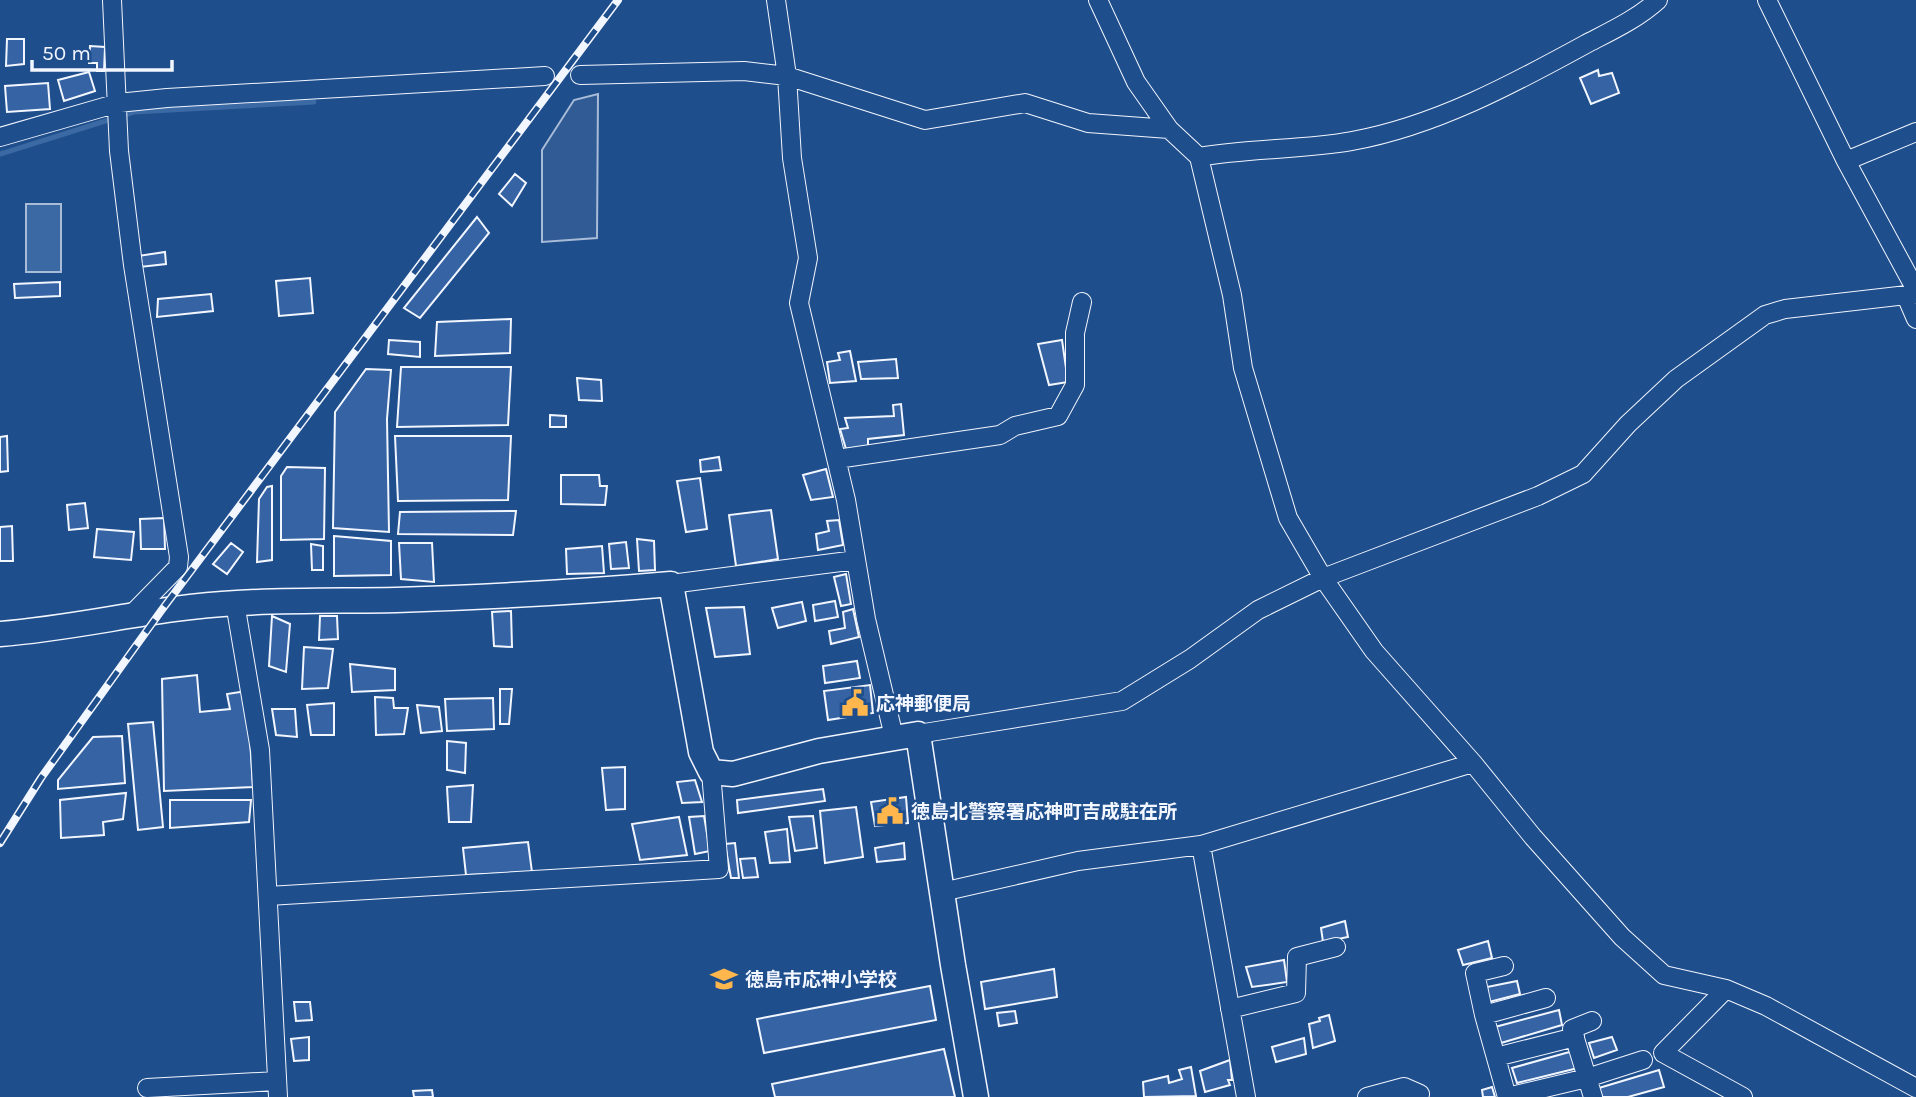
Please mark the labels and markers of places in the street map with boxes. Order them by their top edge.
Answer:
public building icon: 応神郵便局 [840,688,870,718]
place label: 応神郵便局 [876,693,971,715]
public building icon: 徳島北警察署応神町吉成駐在所 [875,796,905,826]
place label: 徳島北警察署応神町吉成駐在所 [911,801,1177,823]
school or university icon: 徳島市応神小学校 [709,964,739,994]
place label: 徳島市応神小学校 [745,969,897,991]

